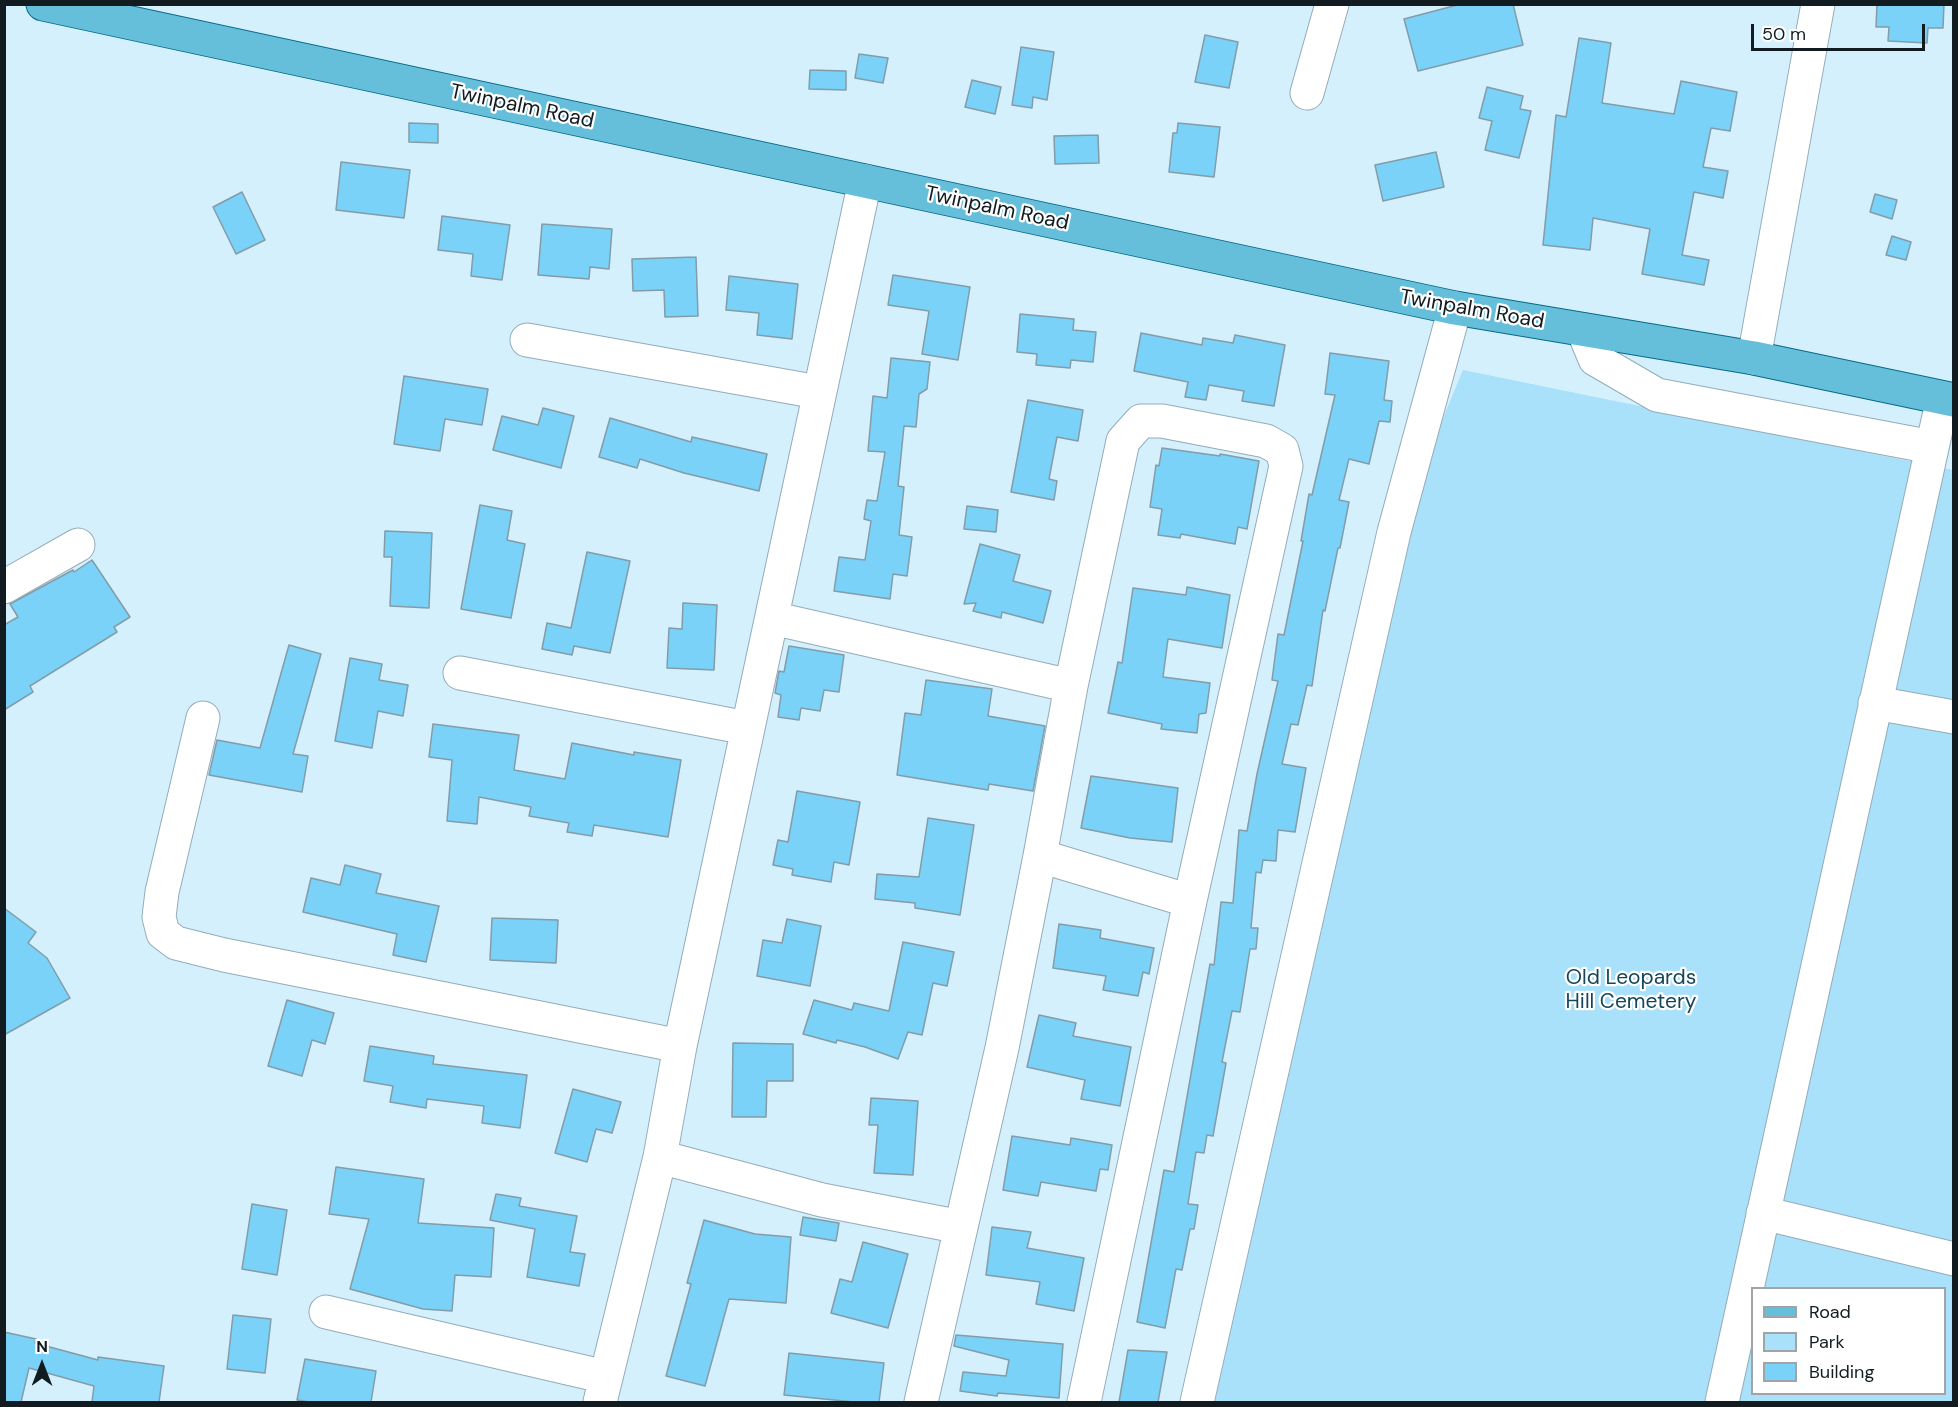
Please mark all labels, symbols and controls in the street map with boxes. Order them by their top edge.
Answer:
scale bar [1754,12,1928,50]
text: 50 m [1762,22,1806,46]
street label: Twinpalm Road [448,79,596,135]
street label: Twinpalm Road [923,181,1071,237]
street label: Twinpalm Road [1398,285,1546,335]
park label: Old Leopards Hill Cemetery [1566,965,1696,1015]
legend [1751,1287,1946,1395]
text: Road [1809,1300,1851,1324]
text: Park [1809,1330,1845,1354]
north arrow [12,1335,72,1395]
text: N [36,1336,48,1357]
text: Building [1809,1360,1874,1384]

